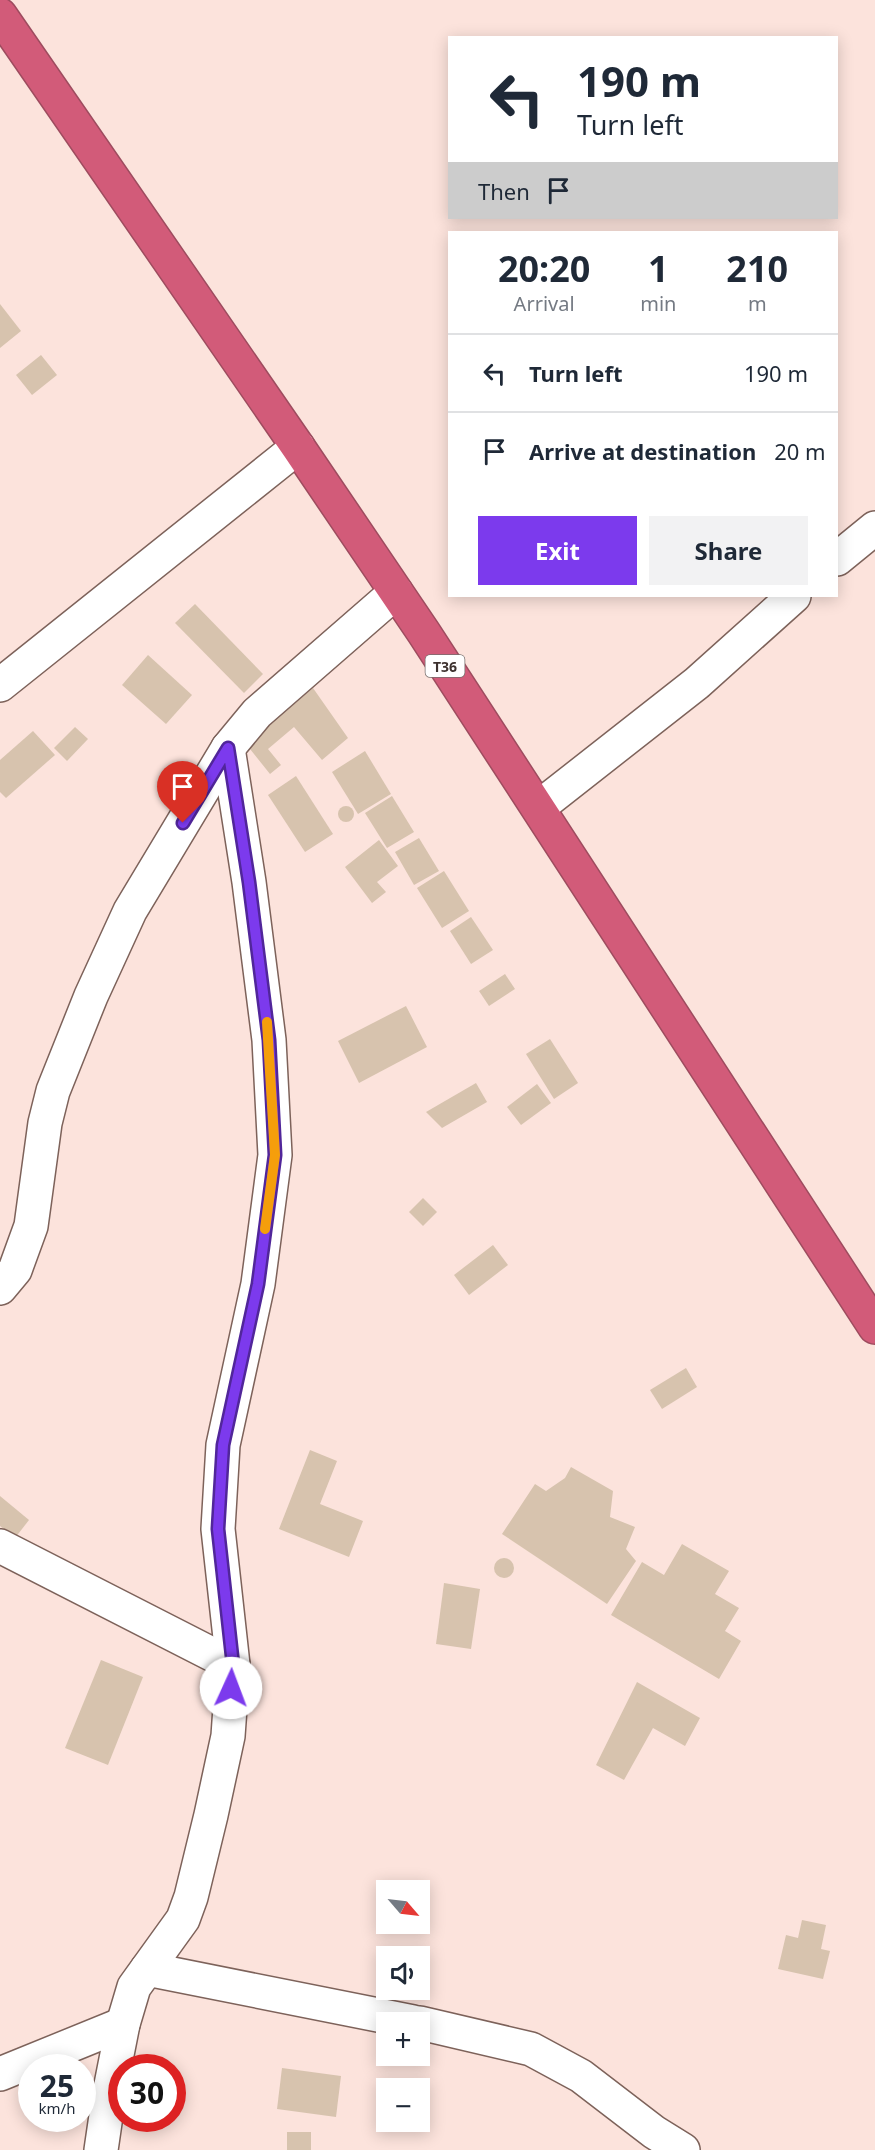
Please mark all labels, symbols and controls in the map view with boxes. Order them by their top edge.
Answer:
text: 190 m [577,52,701,109]
icon: left [478,60,556,138]
text: Turn left [577,106,683,143]
icon: arrive [542,174,575,207]
text: Then [478,176,530,206]
text: 20:20 [498,244,590,293]
text: 1 [648,244,669,293]
text: 210 [726,244,788,293]
text: Arrival [514,290,575,317]
text: min [640,290,676,317]
text: m [748,290,767,317]
icon: left [478,357,511,390]
text: Turn left [529,358,623,388]
text: 190 m [744,358,808,388]
icon: arrive [478,435,511,468]
text: Arrive at destination [529,436,756,466]
text: 20 m [774,436,826,466]
button: Exit [478,516,637,585]
button: Share [649,516,808,585]
road number: T36 [426,655,464,677]
pin [157,761,208,823]
icon: arrive [166,770,199,803]
position arrow [199,1656,263,1720]
north arrow [376,1880,430,1934]
map controls [376,1880,430,2132]
button: sound [376,1946,430,2000]
button: + [376,2012,430,2066]
speed limit sign: 30 [108,2054,186,2132]
text: 25 [40,2065,74,2106]
button: − [376,2078,430,2132]
text: km/h [39,2098,75,2118]

